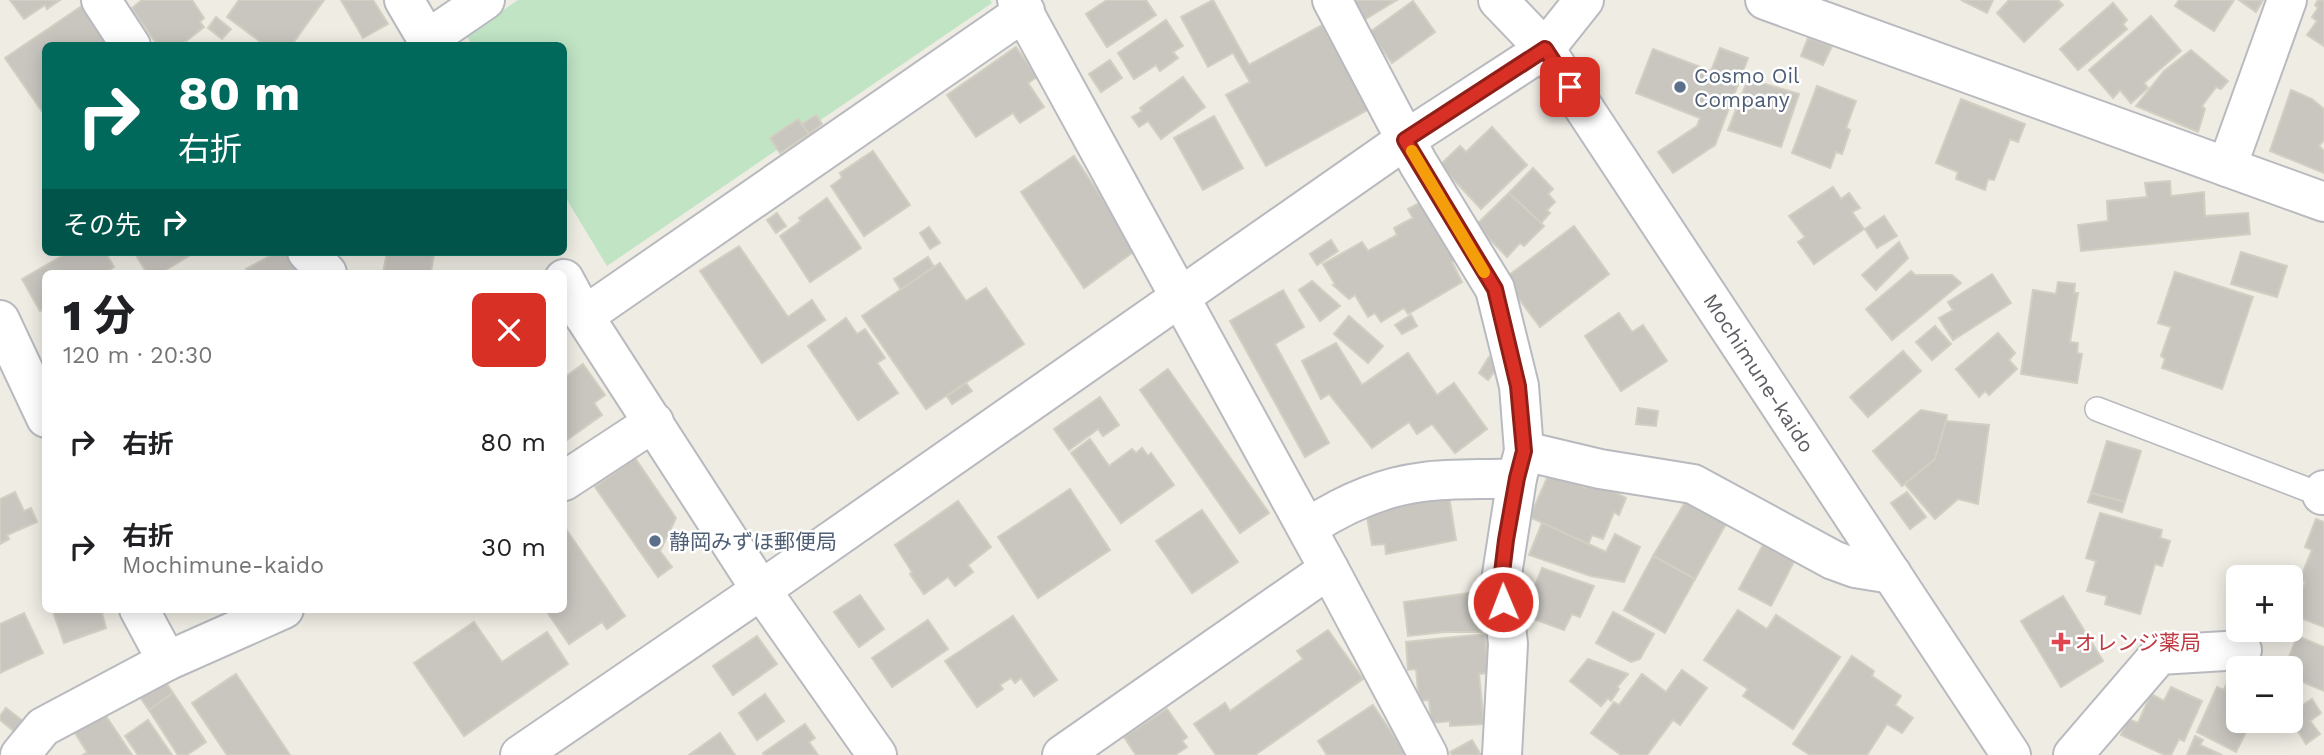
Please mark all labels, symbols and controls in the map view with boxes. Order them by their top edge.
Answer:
pin [1540,57,1600,117]
place label: Cosmo Oil Company [1694,63,1800,112]
text: 80 m [178,64,300,122]
icon: arrive [1551,68,1589,106]
icon: right [63,70,154,161]
marker: Cosmo Oil Company [1672,79,1688,95]
text: 右折 [178,130,242,168]
icon: right [155,203,193,241]
text: その先 [63,210,141,240]
street label: Mochimune-kaido [1698,289,1820,457]
text: 1 分 [63,291,135,340]
button: close [472,293,546,367]
text: 120 m · 20:30 [63,342,213,369]
icon: right [63,423,101,461]
text: 80 m [480,427,546,457]
text: 右折 [122,429,174,459]
text: 右折 [122,521,174,551]
icon: right [63,528,101,566]
place label: 静岡みずほ郵便局 [669,529,837,554]
text: 30 m [481,532,546,562]
marker: 静岡みずほ郵便局 [647,533,663,549]
text: Mochimune-kaido [122,552,324,579]
position arrow [1466,565,1540,639]
map controls [2226,565,2303,733]
button: + [2226,565,2303,642]
place label: オレンジ薬局 [2075,630,2201,655]
marker: オレンジ薬局 [2053,634,2069,650]
button: − [2226,656,2303,733]

